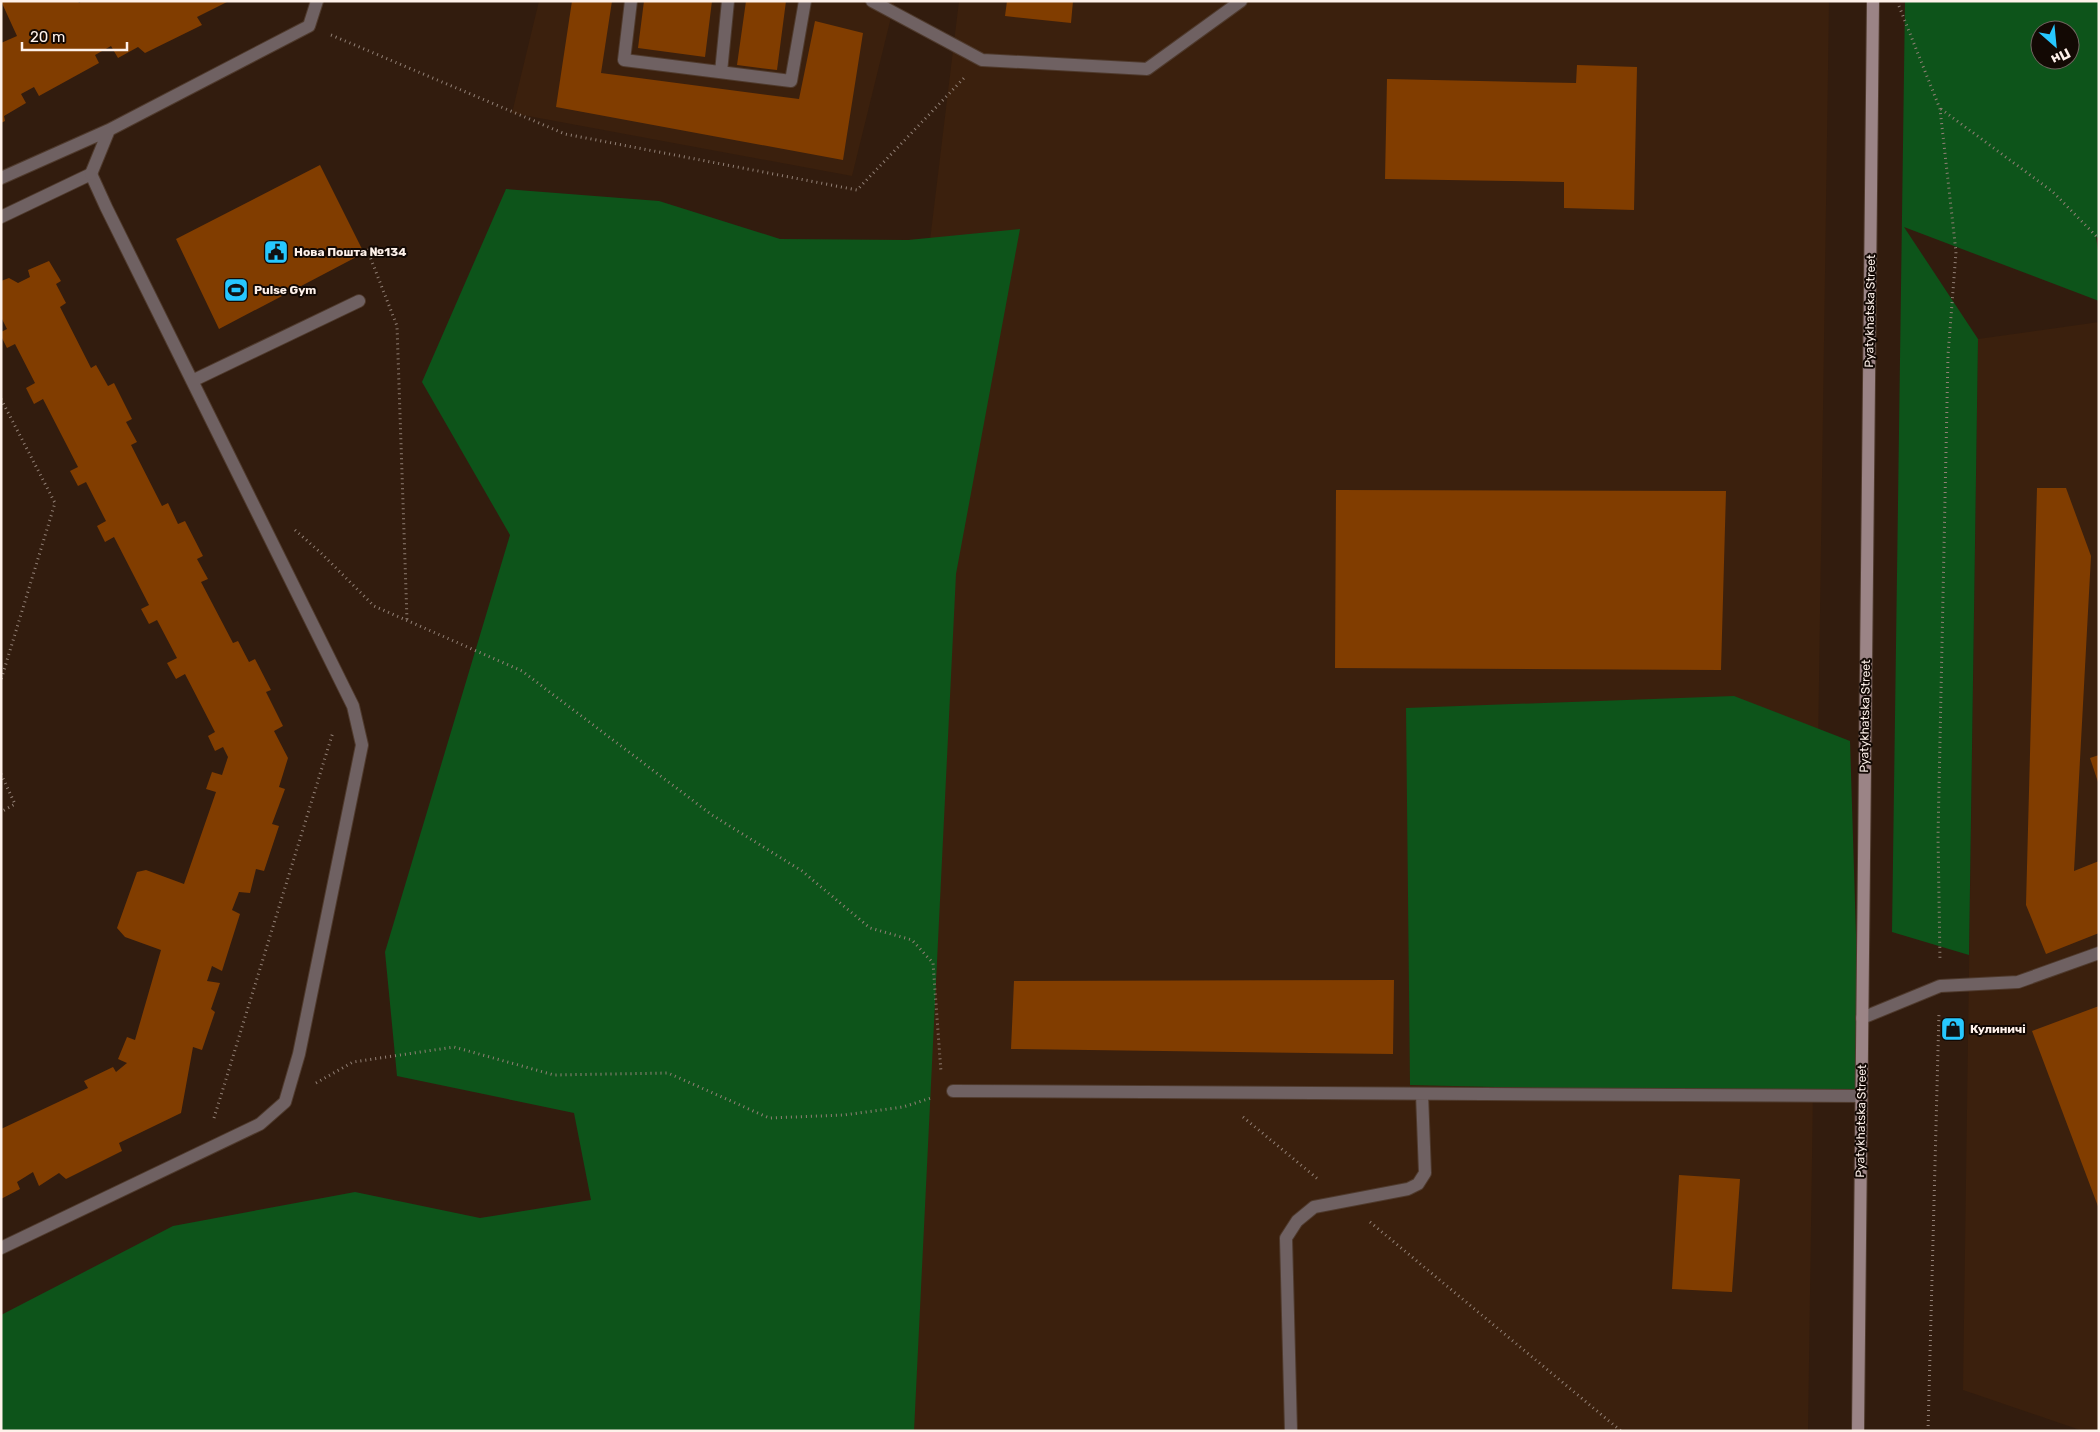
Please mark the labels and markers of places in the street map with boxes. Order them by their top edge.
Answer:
public building icon: Нова Пошта №134 [263,239,289,265]
place label: Нова Пошта №134 [294,245,406,259]
sports icon: Pulse Gym [223,277,249,303]
place label: Pulse Gym [254,283,316,297]
shop icon: Кулиничі [1940,1016,1966,1042]
place label: Кулиничі [1970,1022,2026,1036]

